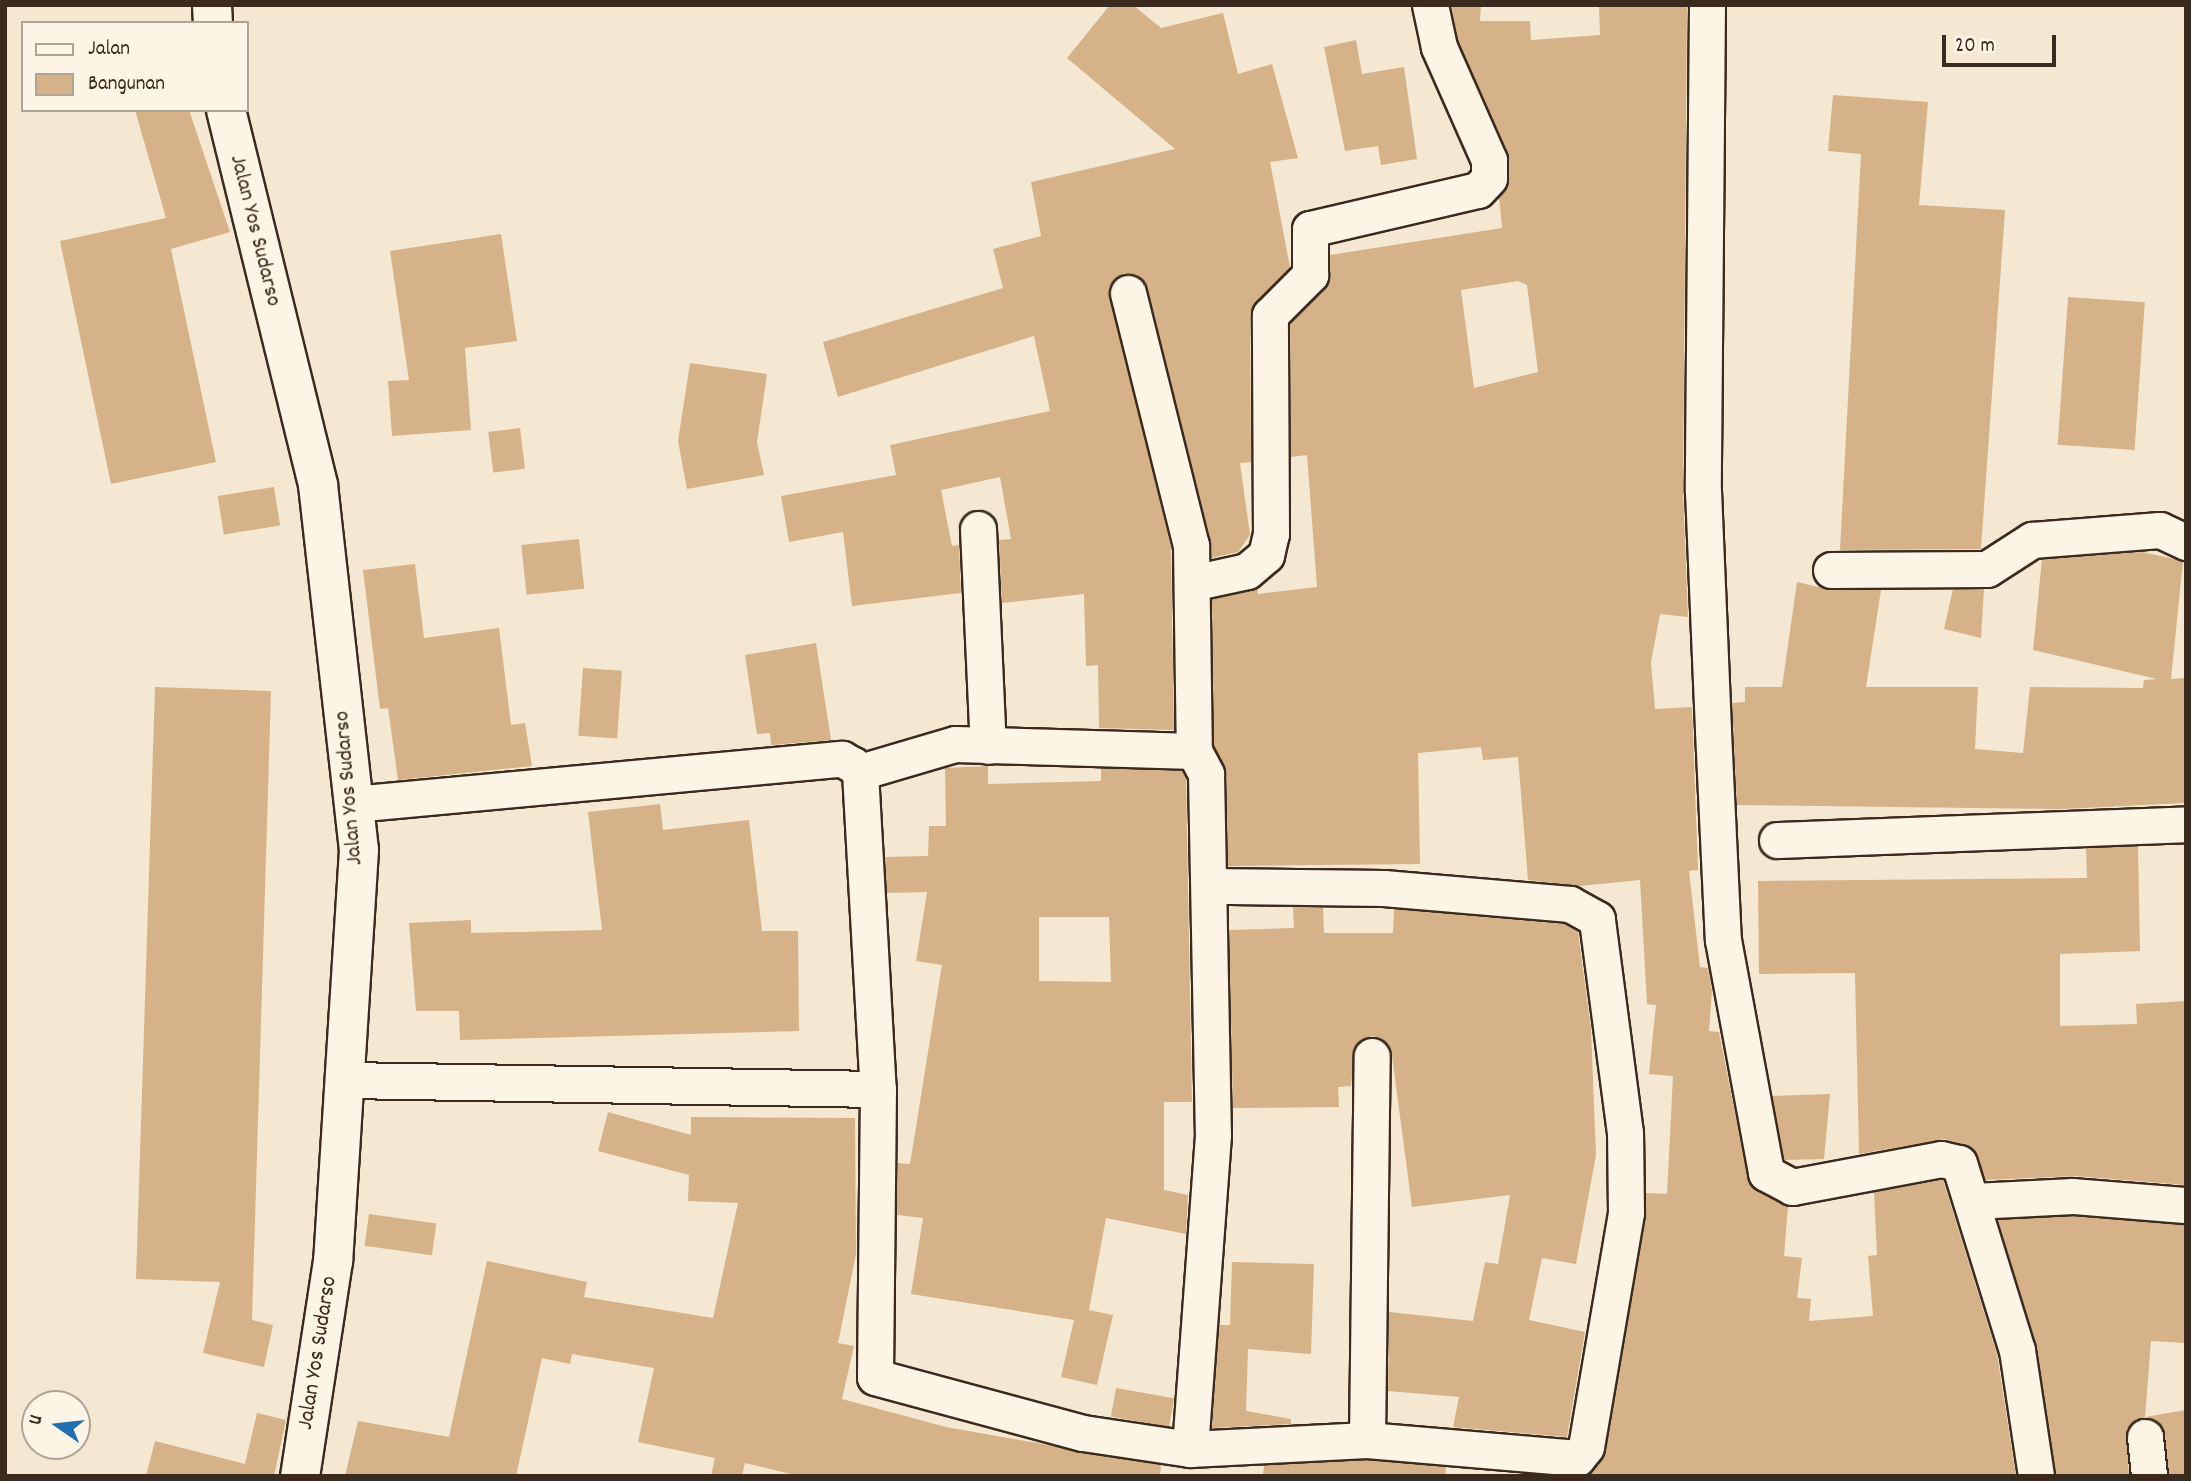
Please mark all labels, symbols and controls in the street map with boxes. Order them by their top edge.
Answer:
legend [21,21,248,112]
scale bar [1946,21,2060,65]
text: 20 m [1955,32,1995,62]
text: Jalan [88,35,130,65]
text: Bangunan [88,70,165,100]
street label: Jalan Yos Sudarso [222,152,286,310]
street label: Jalan Yos Sudarso [329,710,371,866]
street label: Jalan Yos Sudarso [293,1274,345,1432]
north arrow [21,1390,91,1460]
text: U [23,1413,51,1428]

